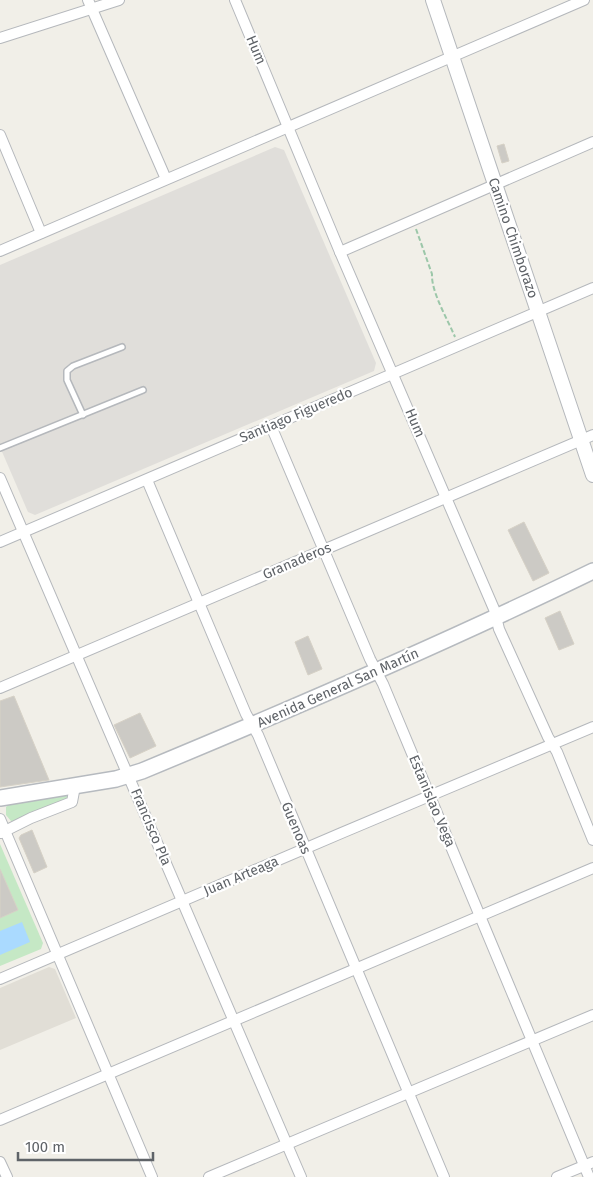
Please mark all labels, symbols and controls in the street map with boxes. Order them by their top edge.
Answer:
street label: Hum [242,33,270,67]
street label: Camino Chimborazo [484,175,542,301]
street label: Santiago Figueredo [237,383,355,447]
street label: Hum [401,406,429,440]
street label: Granaderos [260,539,334,583]
street label: Avenida General San Martín [255,645,421,731]
street label: Estanislao Vega [405,752,459,850]
street label: Francisco Pla [127,786,175,868]
street label: Guenoas [277,799,315,857]
street label: Juan Arteaga [201,853,281,899]
scale bar [18,1130,152,1162]
text: 100 m [25,1138,65,1156]

